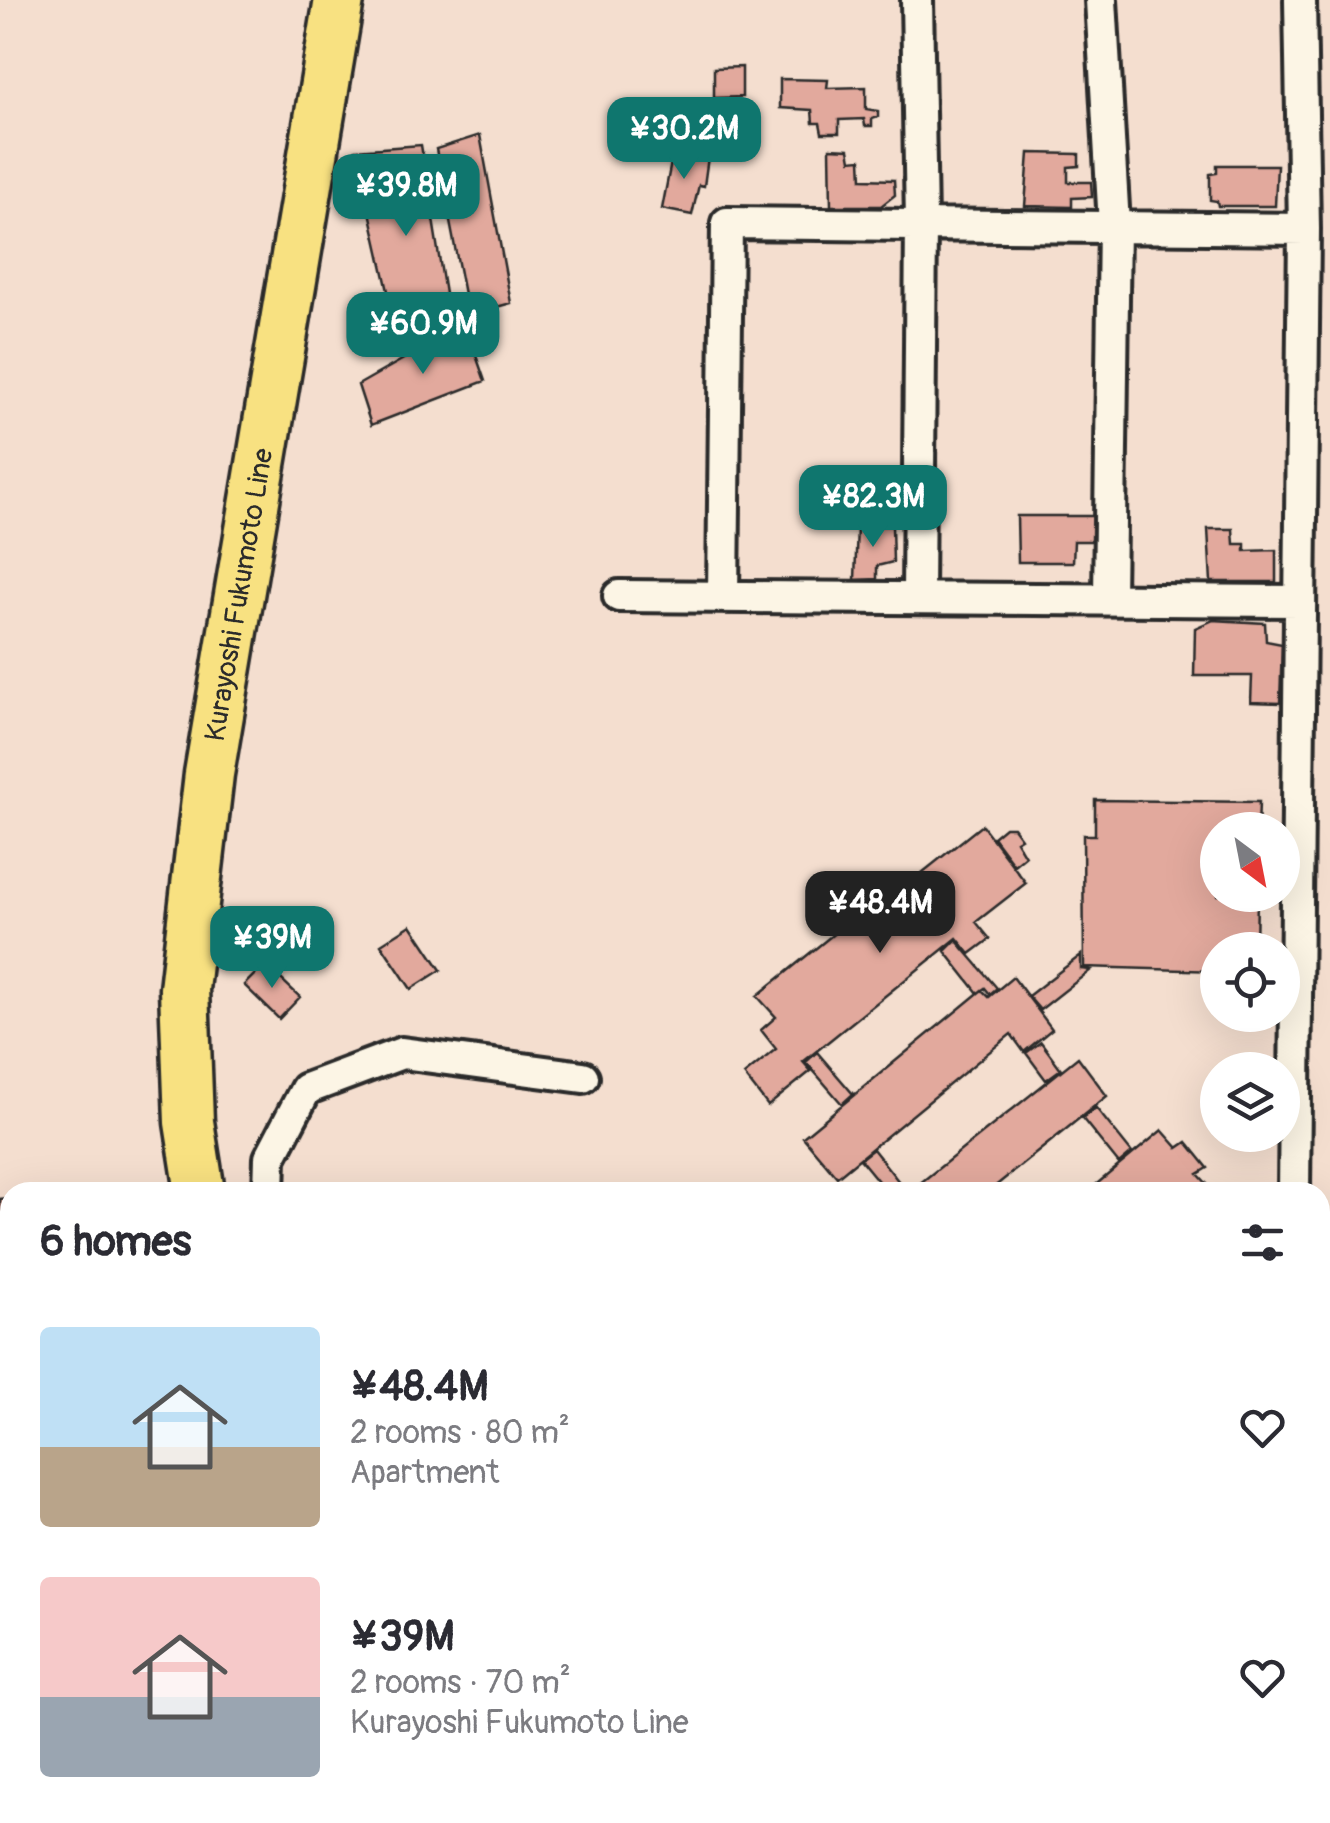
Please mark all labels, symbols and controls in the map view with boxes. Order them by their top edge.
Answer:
pin: ¥30.2M [603,97,765,182]
text: ¥30.2M [629,109,739,149]
pin: ¥39.8M [325,154,487,239]
text: ¥39.8M [355,166,457,206]
pin: ¥60.9M [342,292,504,377]
text: ¥60.9M [368,304,478,344]
street label: Kurayoshi Fukumoto Line [197,446,281,744]
pin: ¥82.3M [792,465,954,550]
text: ¥82.3M [821,477,925,517]
north arrow [1200,812,1300,912]
map controls [1200,812,1300,1152]
pin: ¥48.4M [799,871,961,956]
text: ¥48.4M [827,883,933,923]
pin: ¥39M [213,906,331,991]
text: ¥39M [232,918,312,958]
button: locate [1200,932,1300,1032]
button: layers [1200,1052,1300,1152]
icon: filters [1235,1215,1290,1270]
text: 6 homes [40,1216,191,1268]
text: ¥48.4M [350,1361,488,1413]
icon: home [120,1367,240,1487]
icon: heart [1235,1400,1290,1455]
text: 2 rooms · 80 m² [350,1413,570,1453]
text: Apartment [350,1453,499,1493]
text: ¥39M [350,1611,454,1663]
icon: home [120,1617,240,1737]
icon: heart [1235,1650,1290,1705]
text: 2 rooms · 70 m² [350,1663,571,1703]
text: Kurayoshi Fukumoto Line [350,1703,689,1743]

